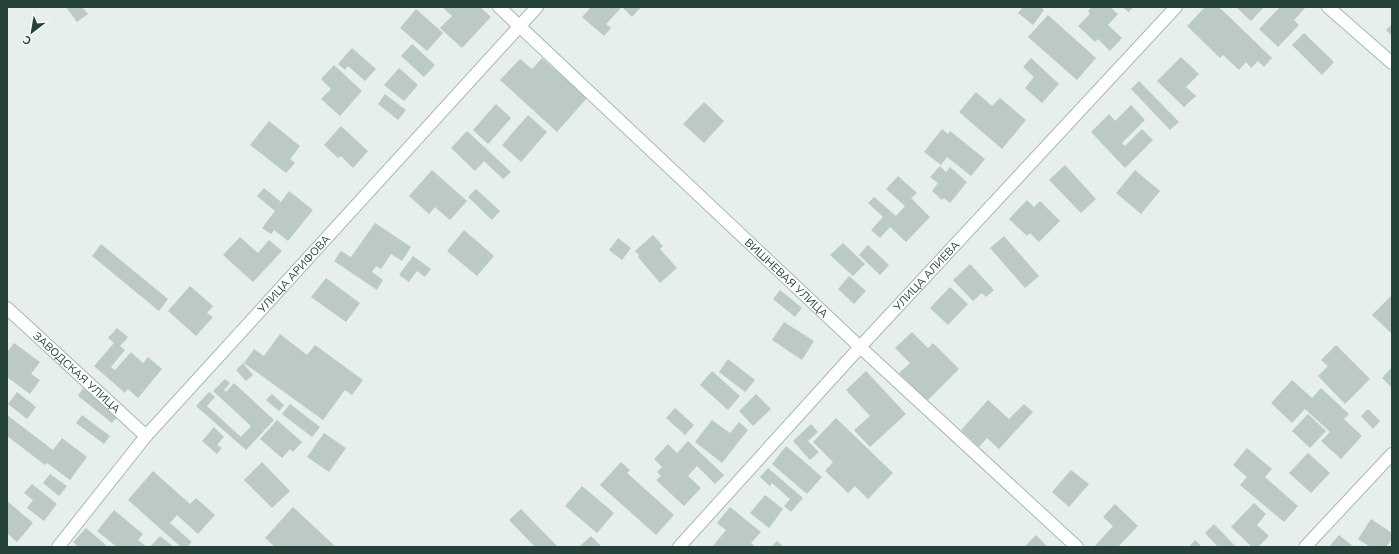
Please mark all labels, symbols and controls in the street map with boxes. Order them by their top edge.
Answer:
north arrow [12,12,52,52]
text: С [20,32,34,49]
street label: УЛИЦА АРИФОВА [254,232,333,317]
street label: ВИШНЕВАЯ УЛИЦА [742,235,831,320]
street label: УЛИЦА АЛИЕВА [890,238,962,314]
street label: ЗАВОДСКАЯ УЛИЦА [30,329,123,416]

